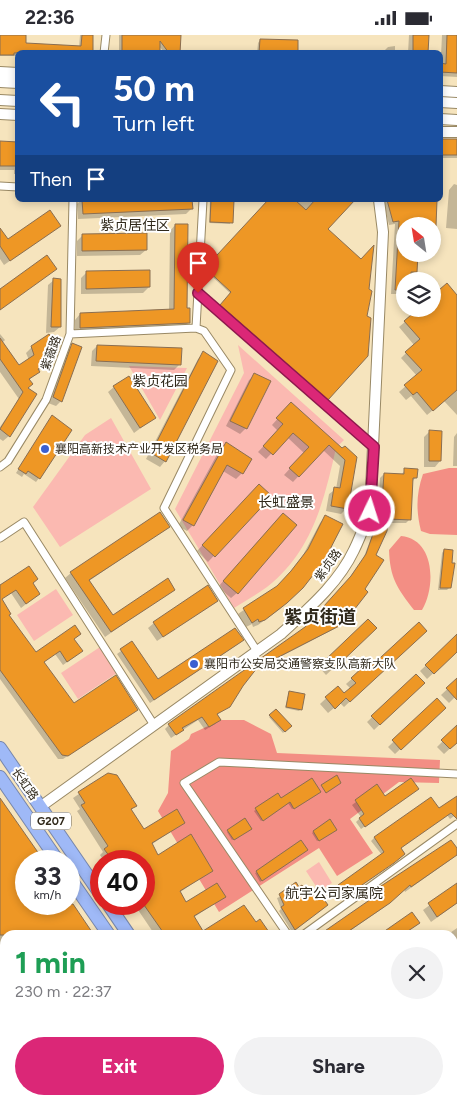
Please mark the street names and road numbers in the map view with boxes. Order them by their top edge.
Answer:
street label: 紫薇路 [38,334,64,372]
street label: 紫贞路 [312,546,344,584]
street label: 长虹路 [9,765,41,803]
road number: G207 [31,813,71,829]

